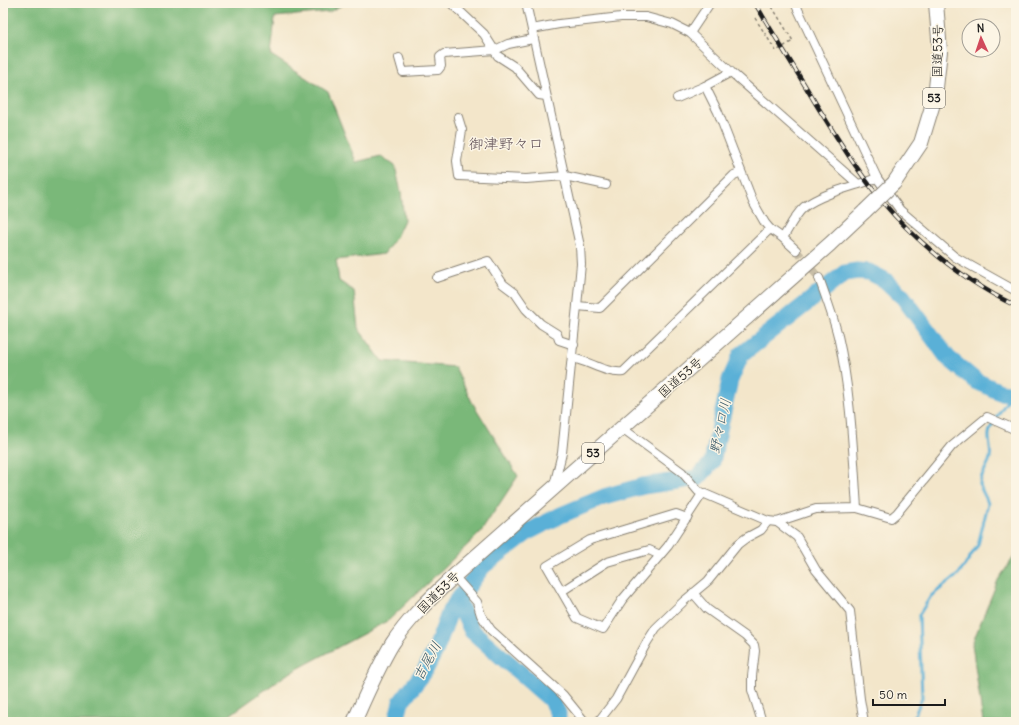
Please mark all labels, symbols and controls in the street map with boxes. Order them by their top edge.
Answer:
north arrow [961,18,1001,58]
text: N [976,21,985,35]
street label: 国道53号 [929,24,946,78]
road number: 53 [923,88,945,108]
district label: 御津野々口 [468,134,544,153]
street label: 国道53号 [654,353,706,401]
water label: 野々口川 [705,397,735,455]
road number: 53 [582,443,604,463]
street label: 国道53号 [413,567,463,617]
water label: 吉尾川 [409,638,445,684]
scale bar [873,681,945,707]
text: 50 m [879,687,908,702]

